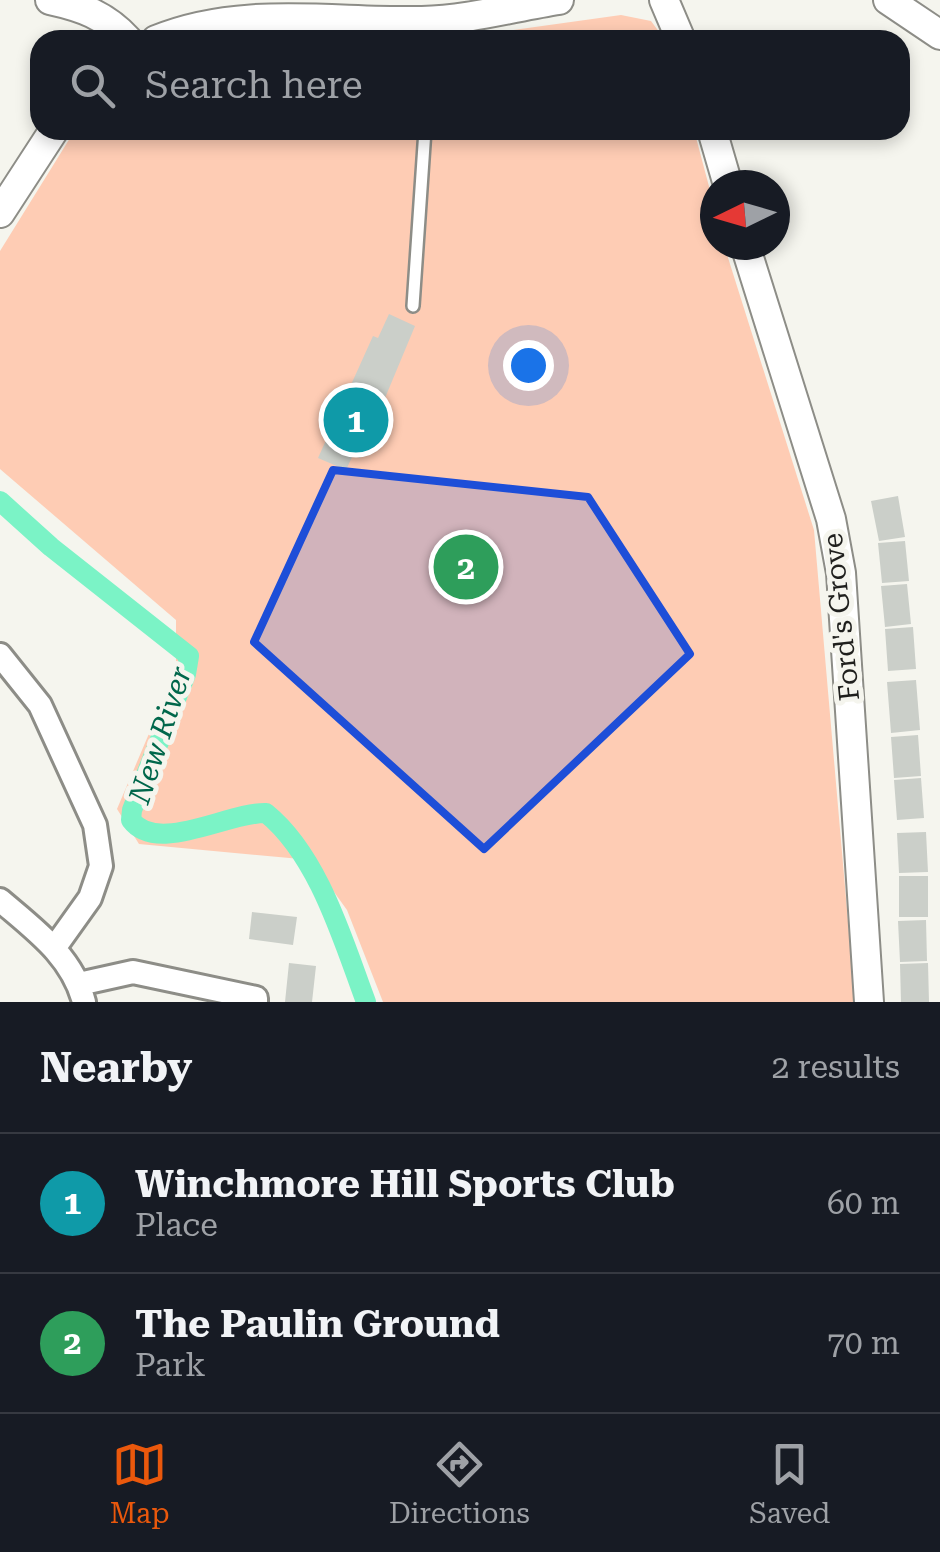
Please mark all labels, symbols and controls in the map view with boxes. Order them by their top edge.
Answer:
search box [30,30,910,140]
icon: search [65,58,120,113]
text: Search here [145,63,363,107]
north arrow [700,170,790,260]
your location [503,340,554,391]
pin: 1 [324,382,388,458]
pin: 2 [434,530,498,604]
street label: Ford's Grove [816,531,866,703]
water label: New River [121,662,199,809]
text: Nearby [40,1043,192,1092]
text: 2 results [772,1048,900,1086]
text: Winchmore Hill Sports Club [135,1162,675,1206]
text: 1 [64,1184,81,1222]
text: 60 m [827,1184,900,1222]
text: Place [135,1206,218,1244]
text: The Paulin Ground [135,1302,500,1346]
text: 2 [64,1324,81,1362]
text: 70 m [827,1324,900,1362]
text: Park [135,1346,206,1384]
tab: Map [110,1437,170,1530]
tab: Directions [389,1437,530,1530]
tab: Saved [749,1437,830,1530]

